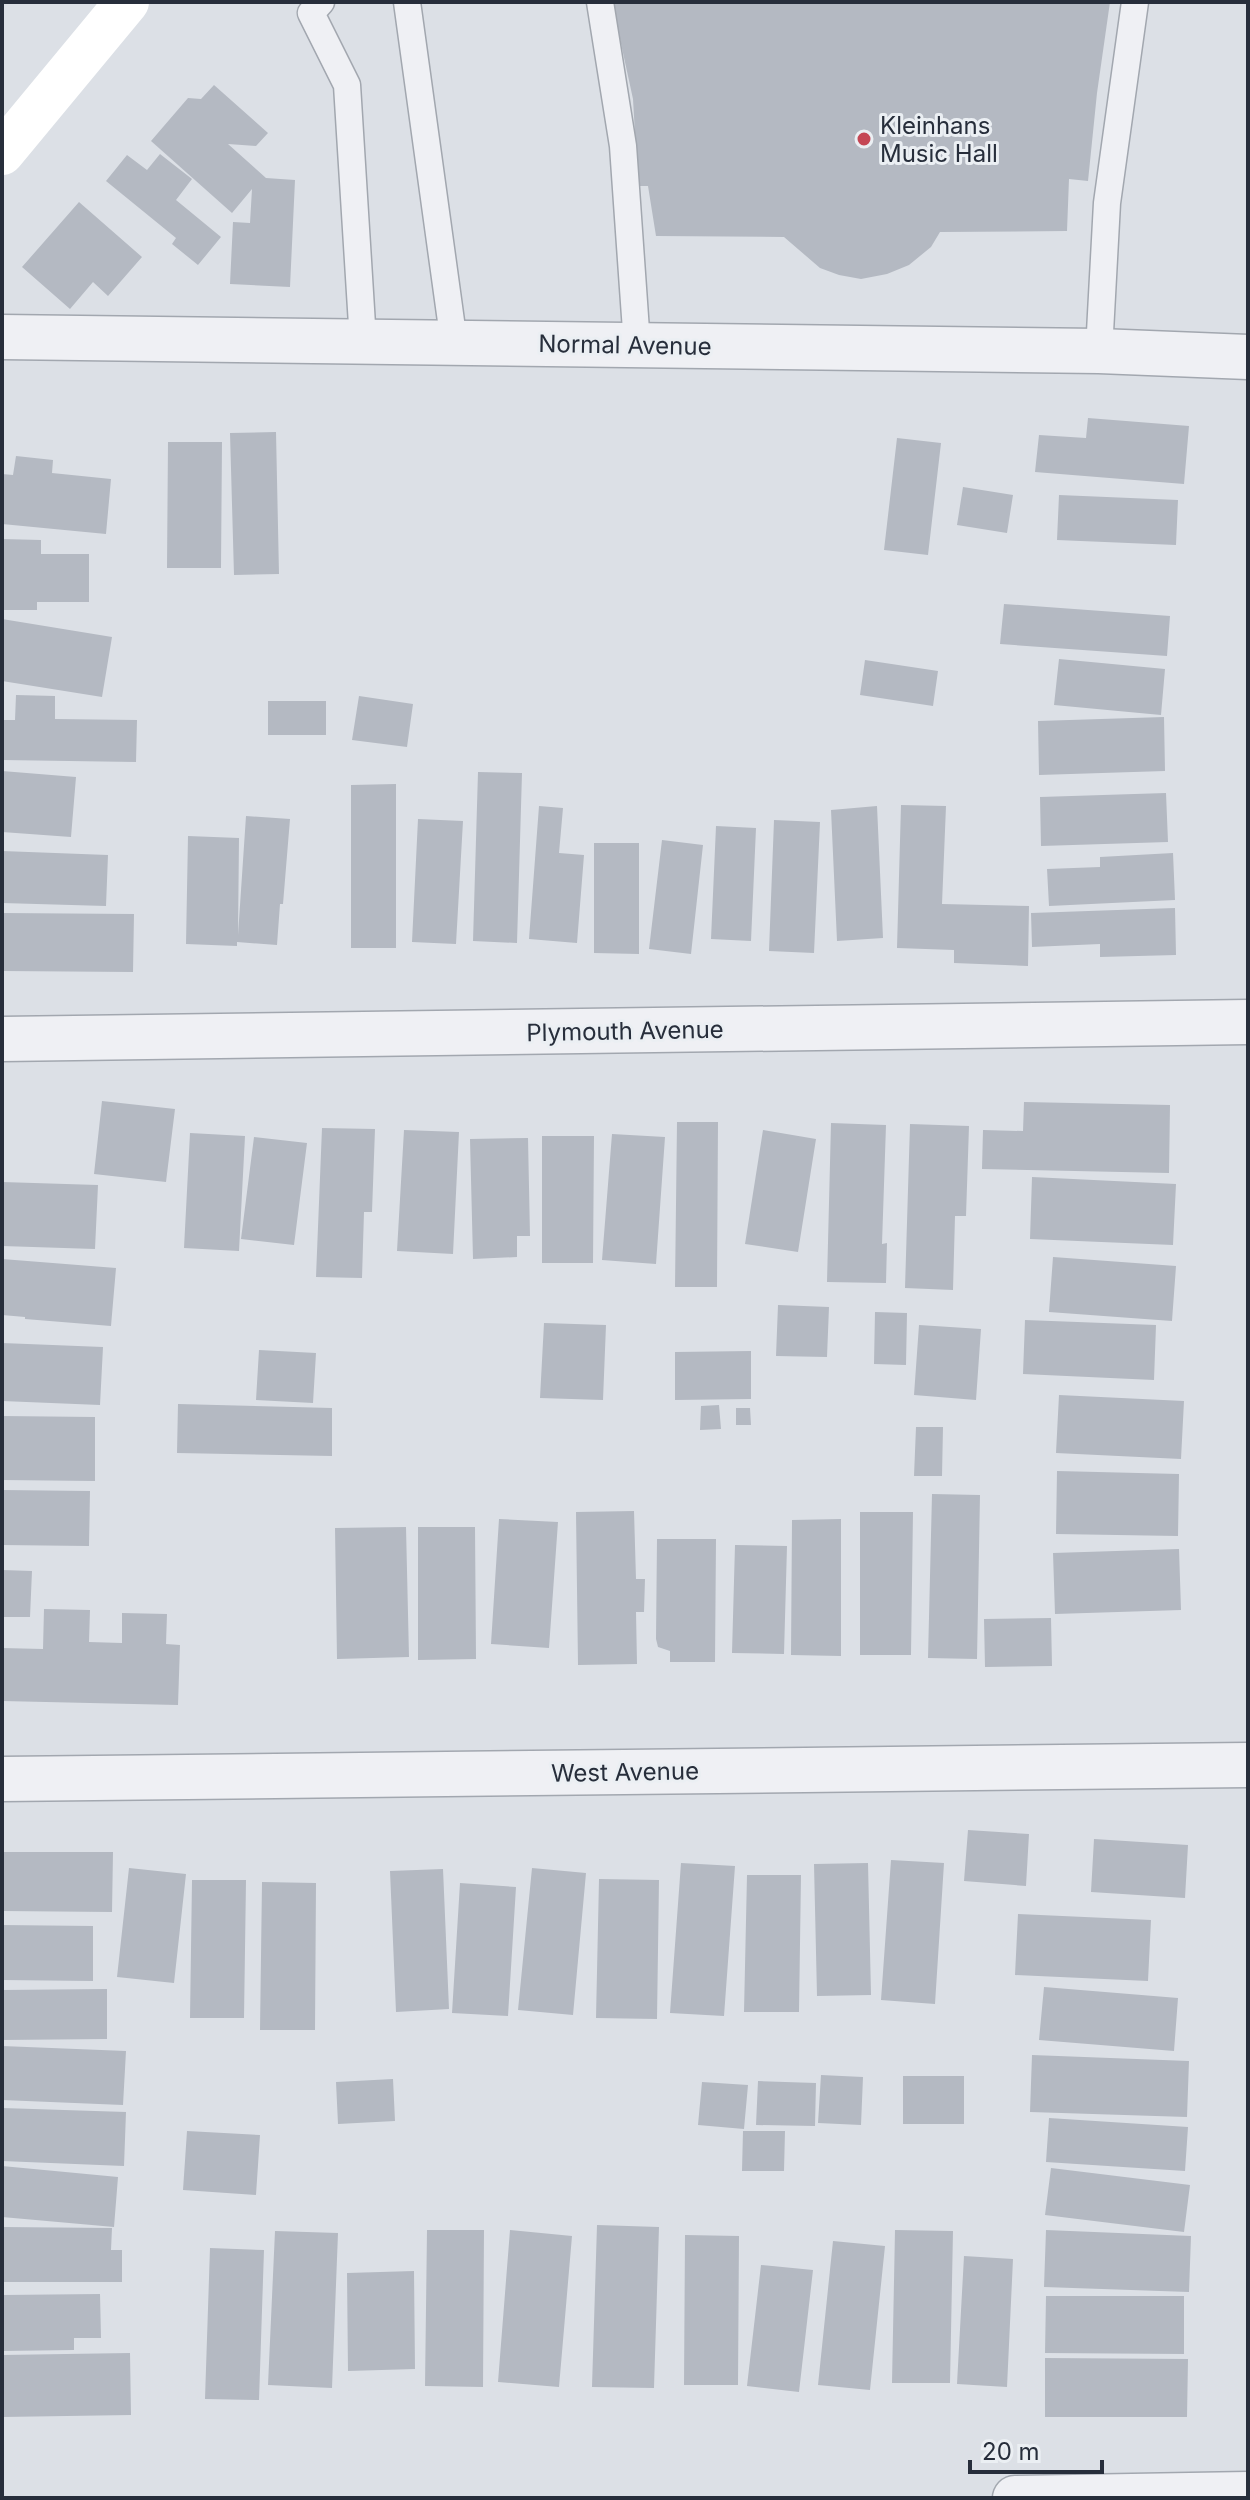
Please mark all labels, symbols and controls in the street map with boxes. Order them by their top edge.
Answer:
place label: Kleinhans Music Hall [880,111,998,168]
marker: Kleinhans Music Hall [855,130,873,148]
street label: Normal Avenue [538,329,712,361]
street label: Plymouth Avenue [526,1015,724,1047]
street label: West Avenue [551,1756,699,1788]
scale bar [970,2424,1102,2474]
text: 20 m [982,2437,1040,2466]

